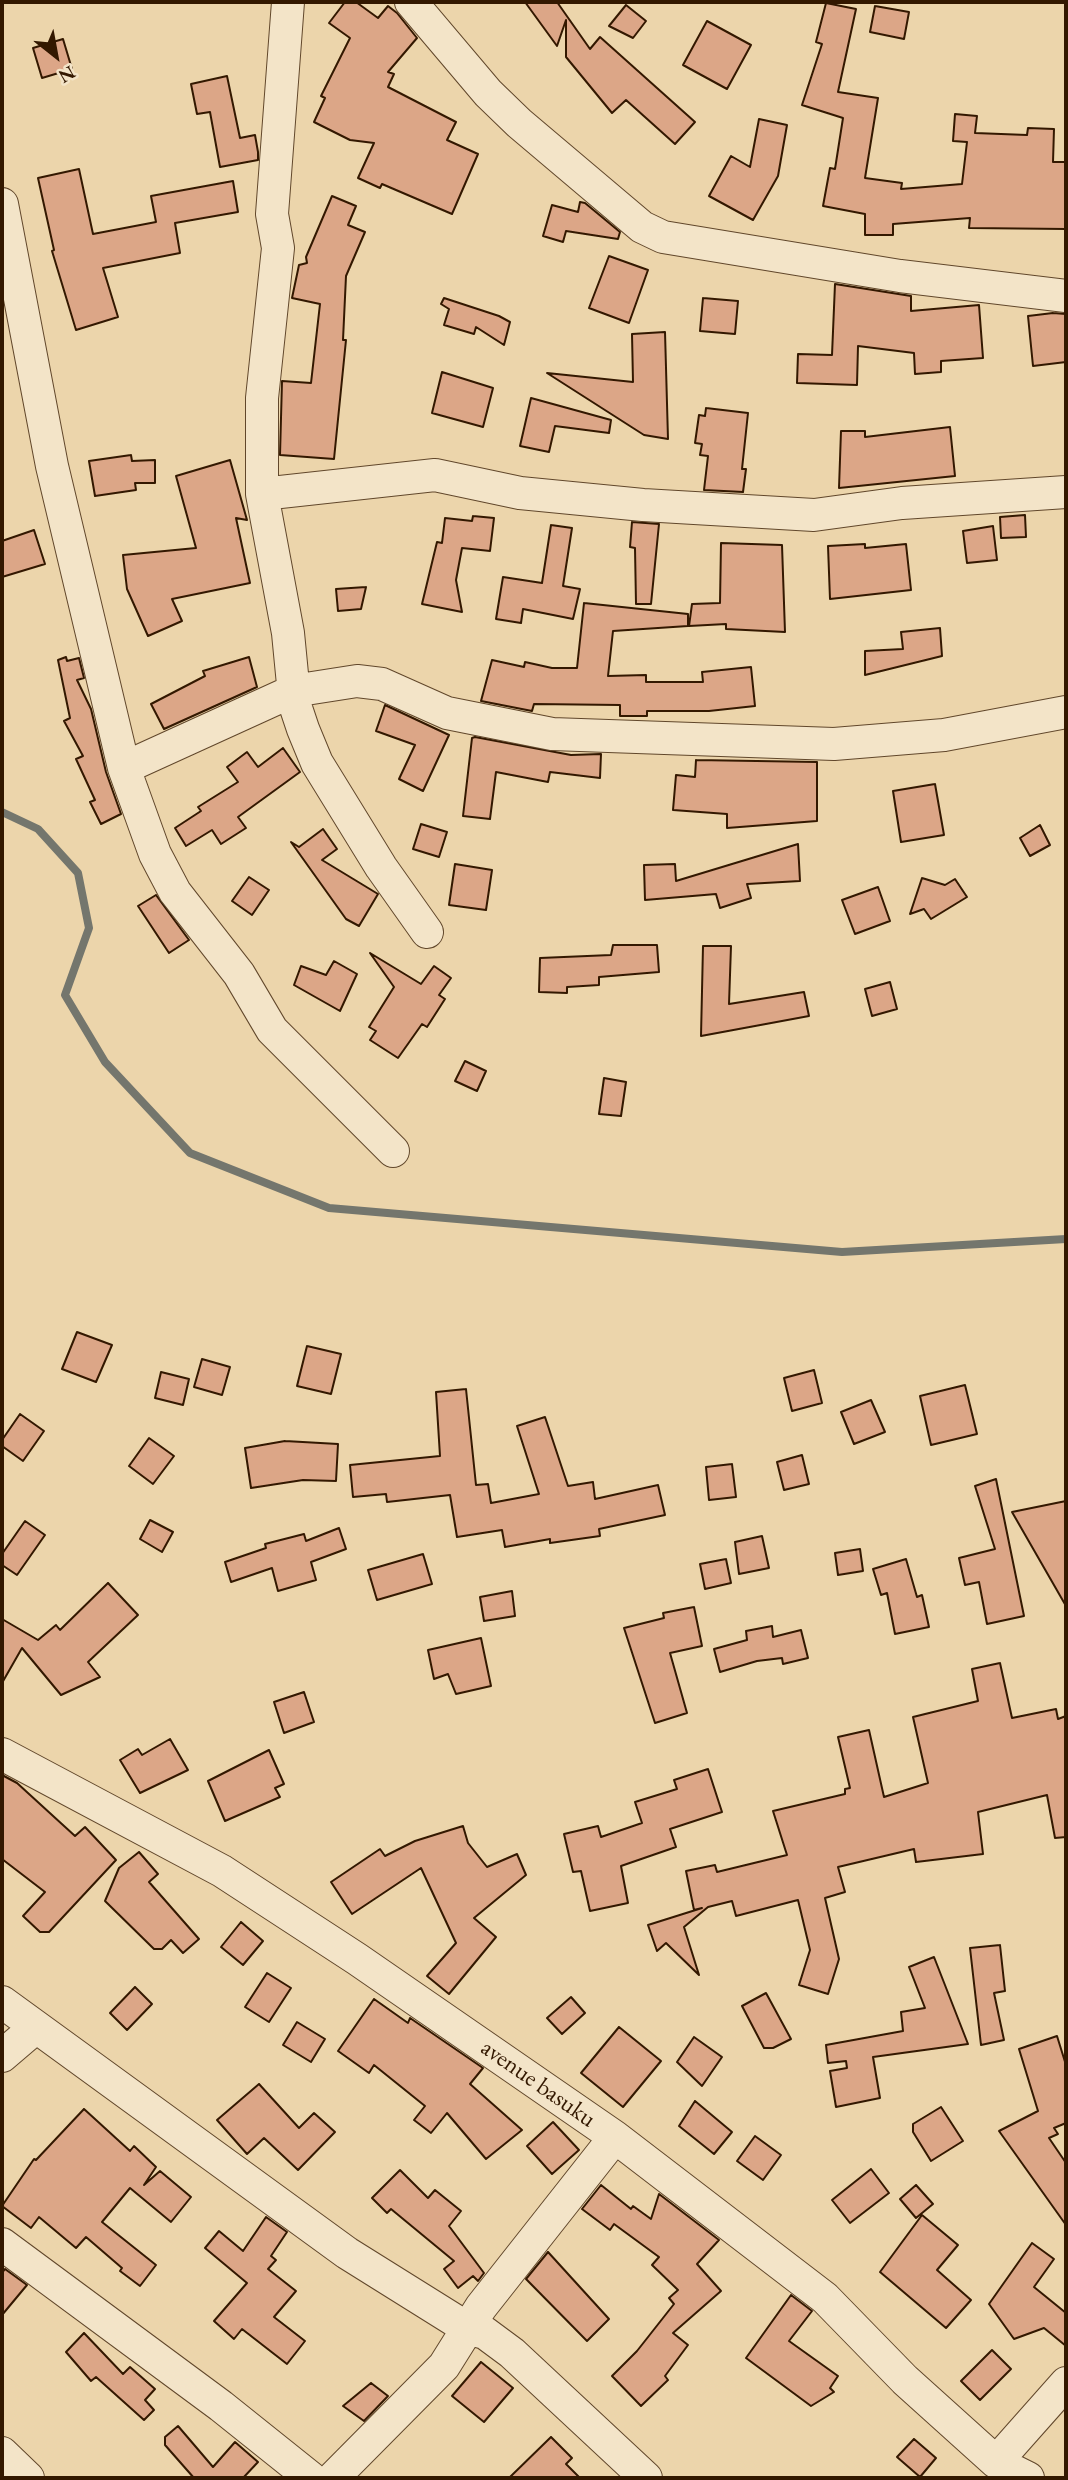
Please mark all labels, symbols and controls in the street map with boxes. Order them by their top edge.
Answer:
north arrow [21,21,91,91]
text: N [54,60,80,89]
street label: avenue basuku [475,2034,601,2134]

